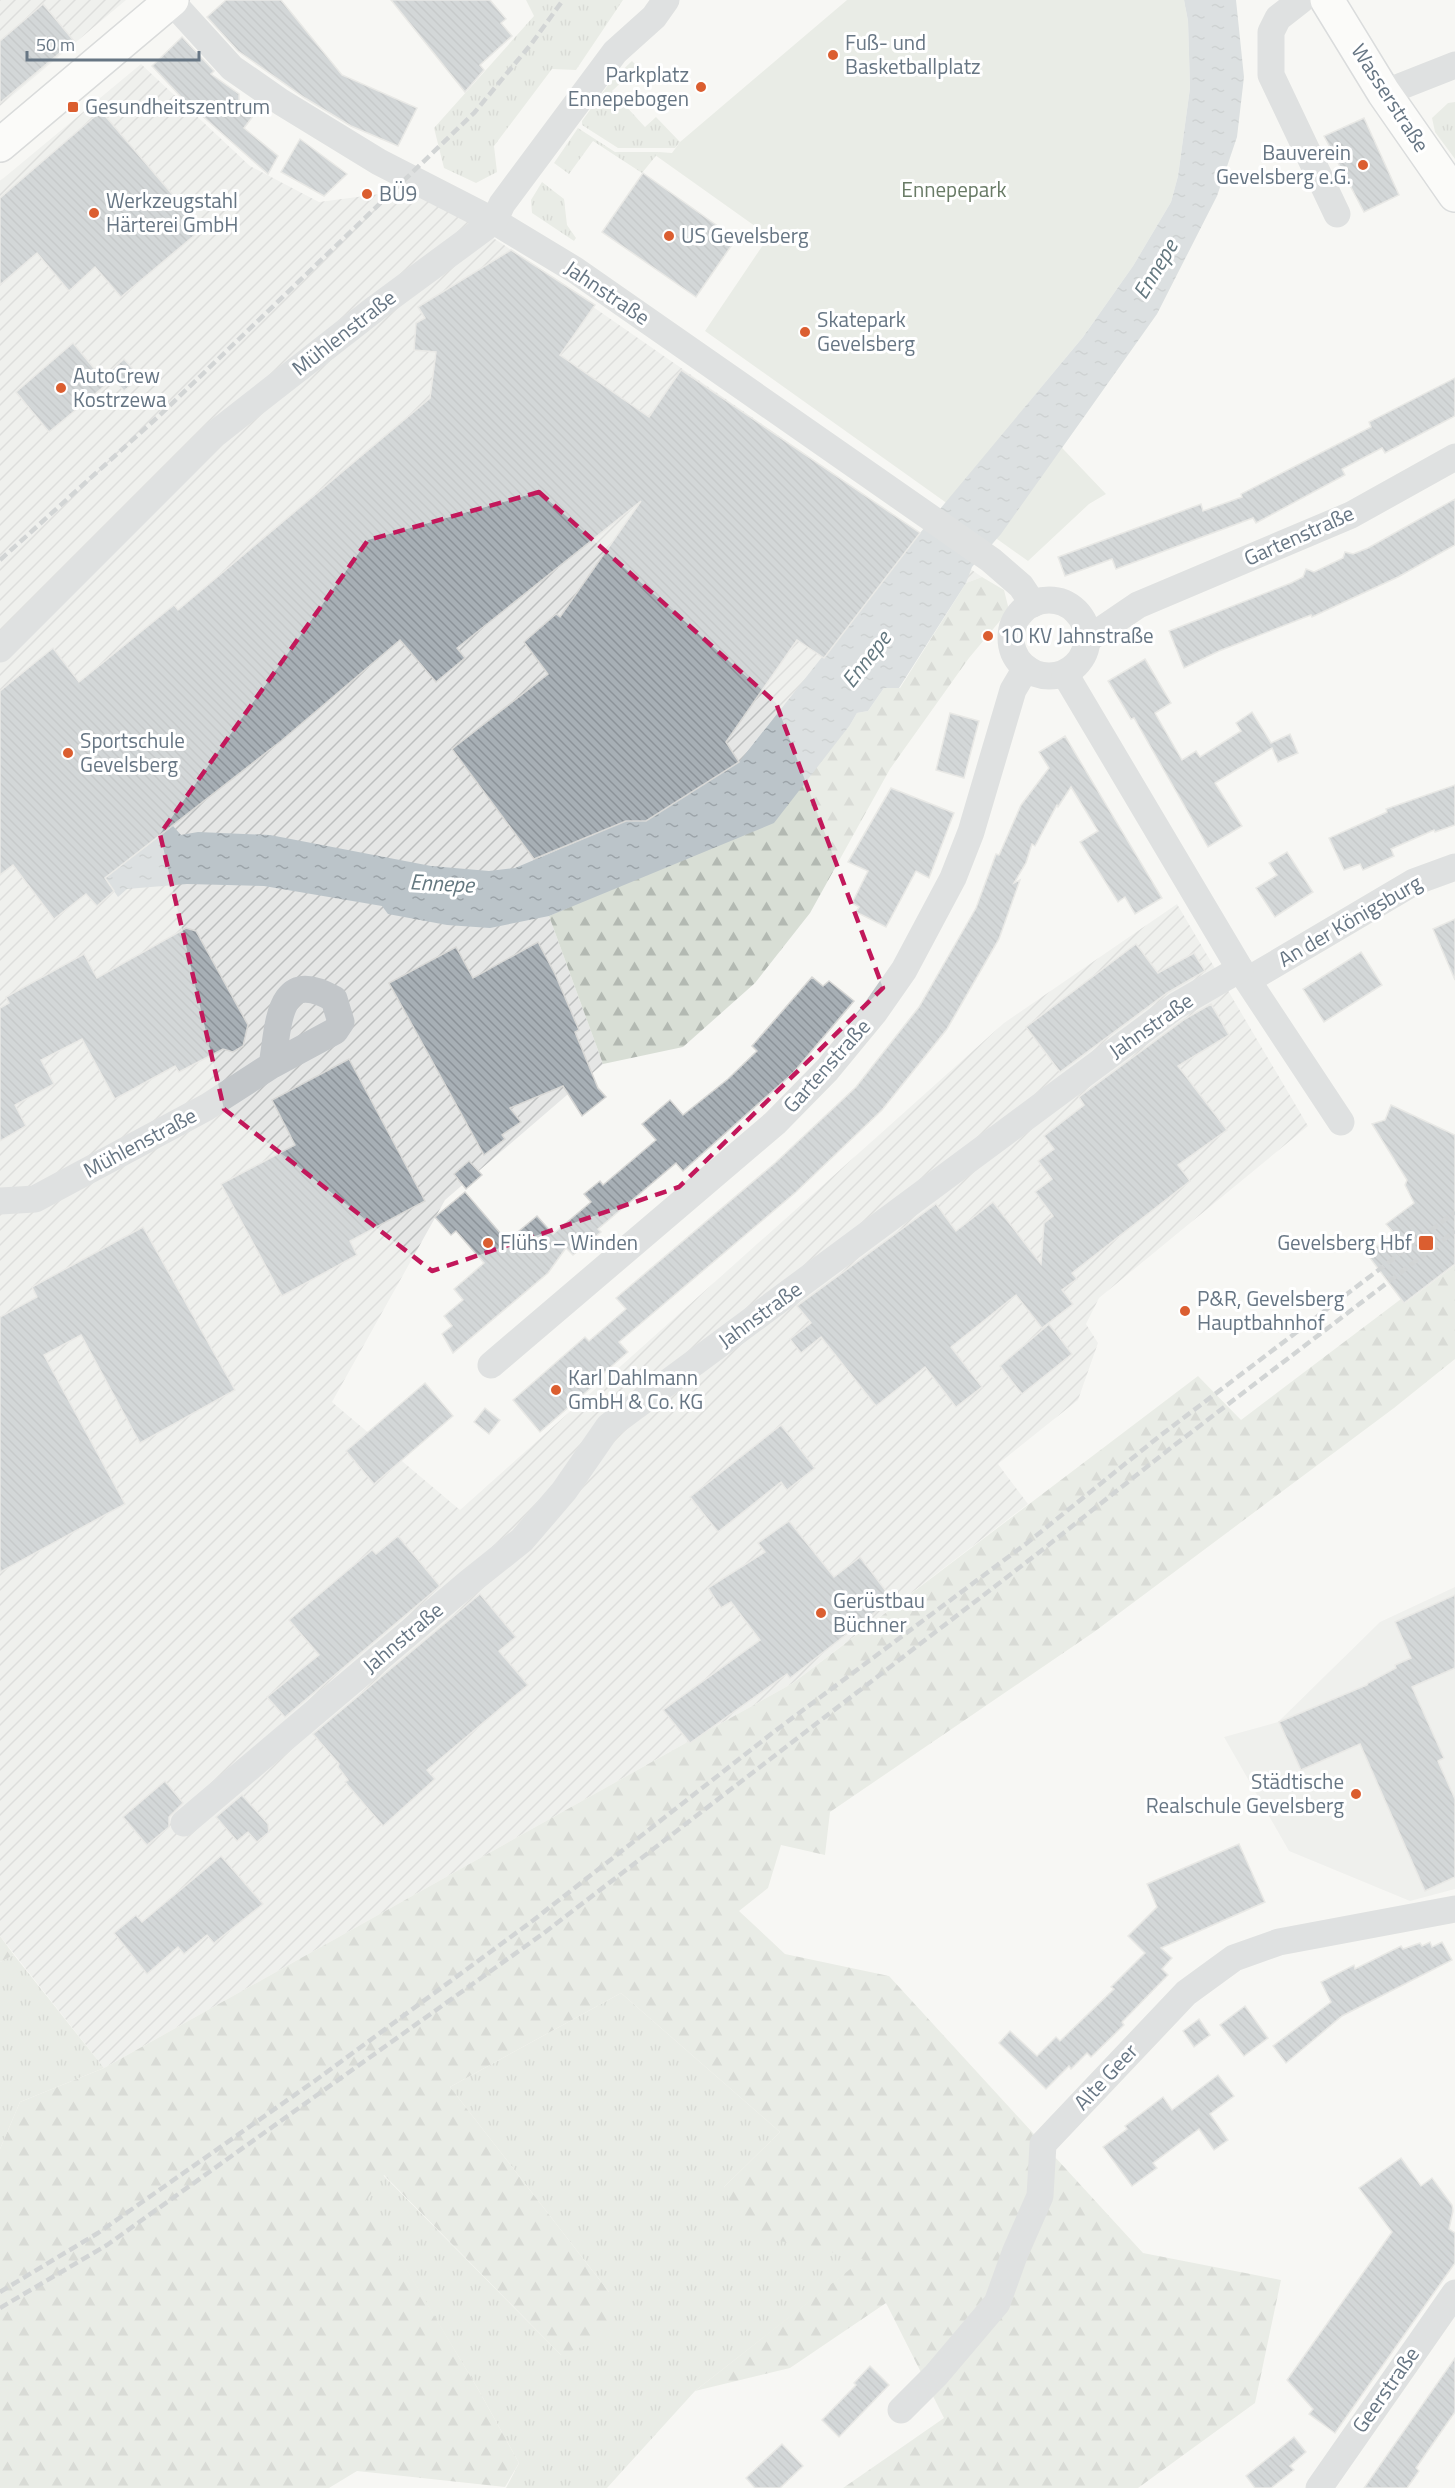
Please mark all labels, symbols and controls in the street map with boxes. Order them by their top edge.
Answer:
scale bar [27,24,200,62]
place label: Fuß- und Basketballplatz [845,26,981,82]
text: 50 m [36,31,75,58]
street label: Wasserstraße [1344,37,1438,158]
marker: Fuß- und Basketballplatz [826,48,840,62]
place label: Parkplatz Ennepebogen [568,58,689,114]
marker: Parkplatz Ennepebogen [694,80,708,94]
place label: Gesundheitszentrum [85,90,270,122]
marker: Gesundheitszentrum [66,100,80,114]
place label: Bauverein Gevelsberg e.G. [1216,136,1351,192]
marker: Bauverein Gevelsberg e.G. [1356,158,1370,172]
park label: Ennepepark [901,173,1007,205]
place label: BÜ9 [379,177,417,209]
place label: Werkzeugstahl Härterei GmbH [106,184,238,240]
marker: BÜ9 [360,187,374,201]
marker: Werkzeugstahl Härterei GmbH [87,206,101,220]
place label: US Gevelsberg [681,219,809,251]
marker: US Gevelsberg [662,229,676,243]
water label: Ennepe [1124,231,1187,305]
street label: Jahnstraße [559,252,657,332]
street label: Mühlenstraße [285,281,402,383]
place label: Skatepark Gevelsberg [817,303,915,359]
marker: Skatepark Gevelsberg [798,325,812,339]
place label: AutoCrew Kostrzewa [73,359,167,415]
marker: AutoCrew Kostrzewa [54,381,68,395]
street label: Gartenstraße [1238,497,1359,574]
place label: 10 KV Jahnstraße [1000,619,1154,651]
water label: Ennepe [833,622,900,695]
marker: 10 KV Jahnstraße [981,629,995,643]
place label: Sportschule Gevelsberg [80,724,185,780]
marker: Sportschule Gevelsberg [61,746,75,760]
water label: Ennepe [409,864,477,902]
street label: An der Königsburg [1272,866,1428,974]
street label: Jahnstraße [1102,984,1199,1066]
street label: Gartenstraße [775,1011,877,1120]
street label: Mühlenstraße [77,1099,202,1185]
place label: Flühs – Winden [500,1226,638,1258]
place label: Gevelsberg Hbf [1277,1226,1412,1258]
marker: Gevelsberg Hbf [1417,1234,1435,1252]
marker: Flühs – Winden [481,1236,495,1250]
street label: Jahnstraße [711,1273,808,1356]
place label: P&R, Gevelsberg Hauptbahnhof [1197,1282,1344,1338]
marker: P&R, Gevelsberg Hauptbahnhof [1178,1304,1192,1318]
place label: Karl Dahlmann GmbH & Co. KG [568,1361,703,1417]
marker: Karl Dahlmann GmbH & Co. KG [549,1383,563,1397]
place label: Gerüstbau Büchner [833,1584,925,1640]
street label: Jahnstraße [355,1594,450,1681]
marker: Gerüstbau Büchner [814,1606,828,1620]
place label: Städtische Realschule Gevelsberg [1146,1765,1344,1821]
marker: Städtische Realschule Gevelsberg [1349,1787,1363,1801]
street label: Alte Geer [1066,2036,1145,2117]
street label: Geerstraße [1344,2340,1427,2439]

